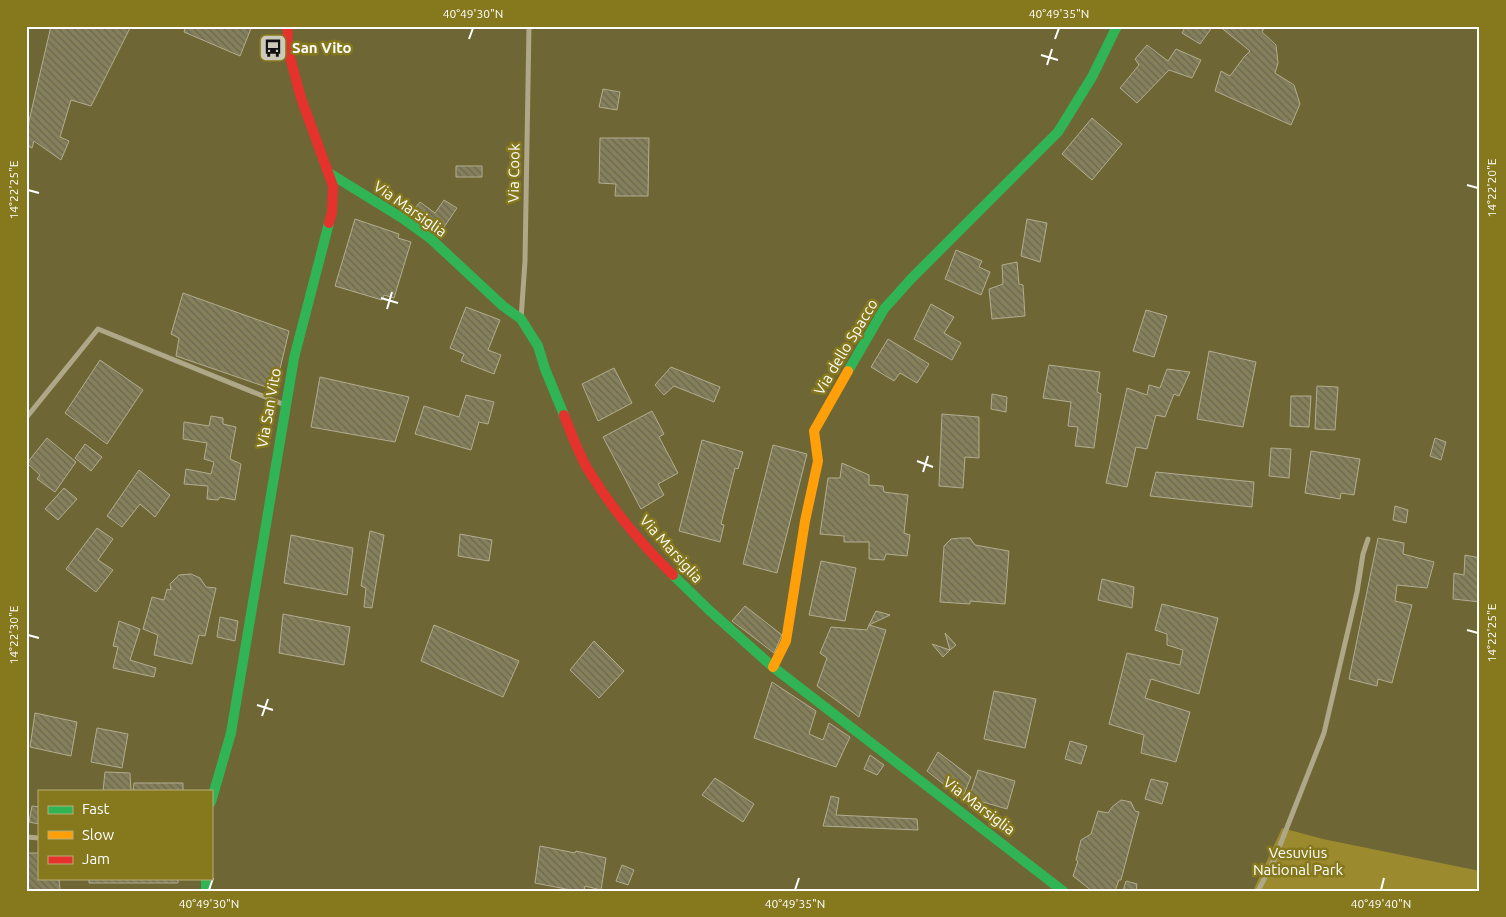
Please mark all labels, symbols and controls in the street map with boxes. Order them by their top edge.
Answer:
text: 40°49'30"N [443,7,503,20]
text: 40°49'35"N [1029,7,1089,20]
bus stop icon: San Vito [258,33,288,63]
place label: San Vito [292,39,352,56]
street label: Via Cook [504,143,523,203]
text: 14°22'20"E [1485,158,1498,217]
text: 14°22'25"E [7,160,20,219]
street label: Via Marsiglia [370,177,450,240]
street label: Via dello Spacco [810,296,881,398]
street label: Via San Vito [253,367,284,449]
street label: Via Marsiglia [637,511,706,586]
text: 14°22'25"E [1485,603,1498,662]
text: 14°22'30"E [7,605,20,664]
street label: Via Marsiglia [940,773,1018,838]
legend [38,790,212,880]
text: Fast [82,800,110,817]
text: Slow [82,826,115,843]
park label: Vesuvius National Park [1253,844,1344,878]
text: Jam [82,850,110,867]
text: 40°49'30"N [179,897,239,910]
text: 40°49'35"N [765,897,825,910]
text: 40°49'40"N [1351,897,1411,910]

